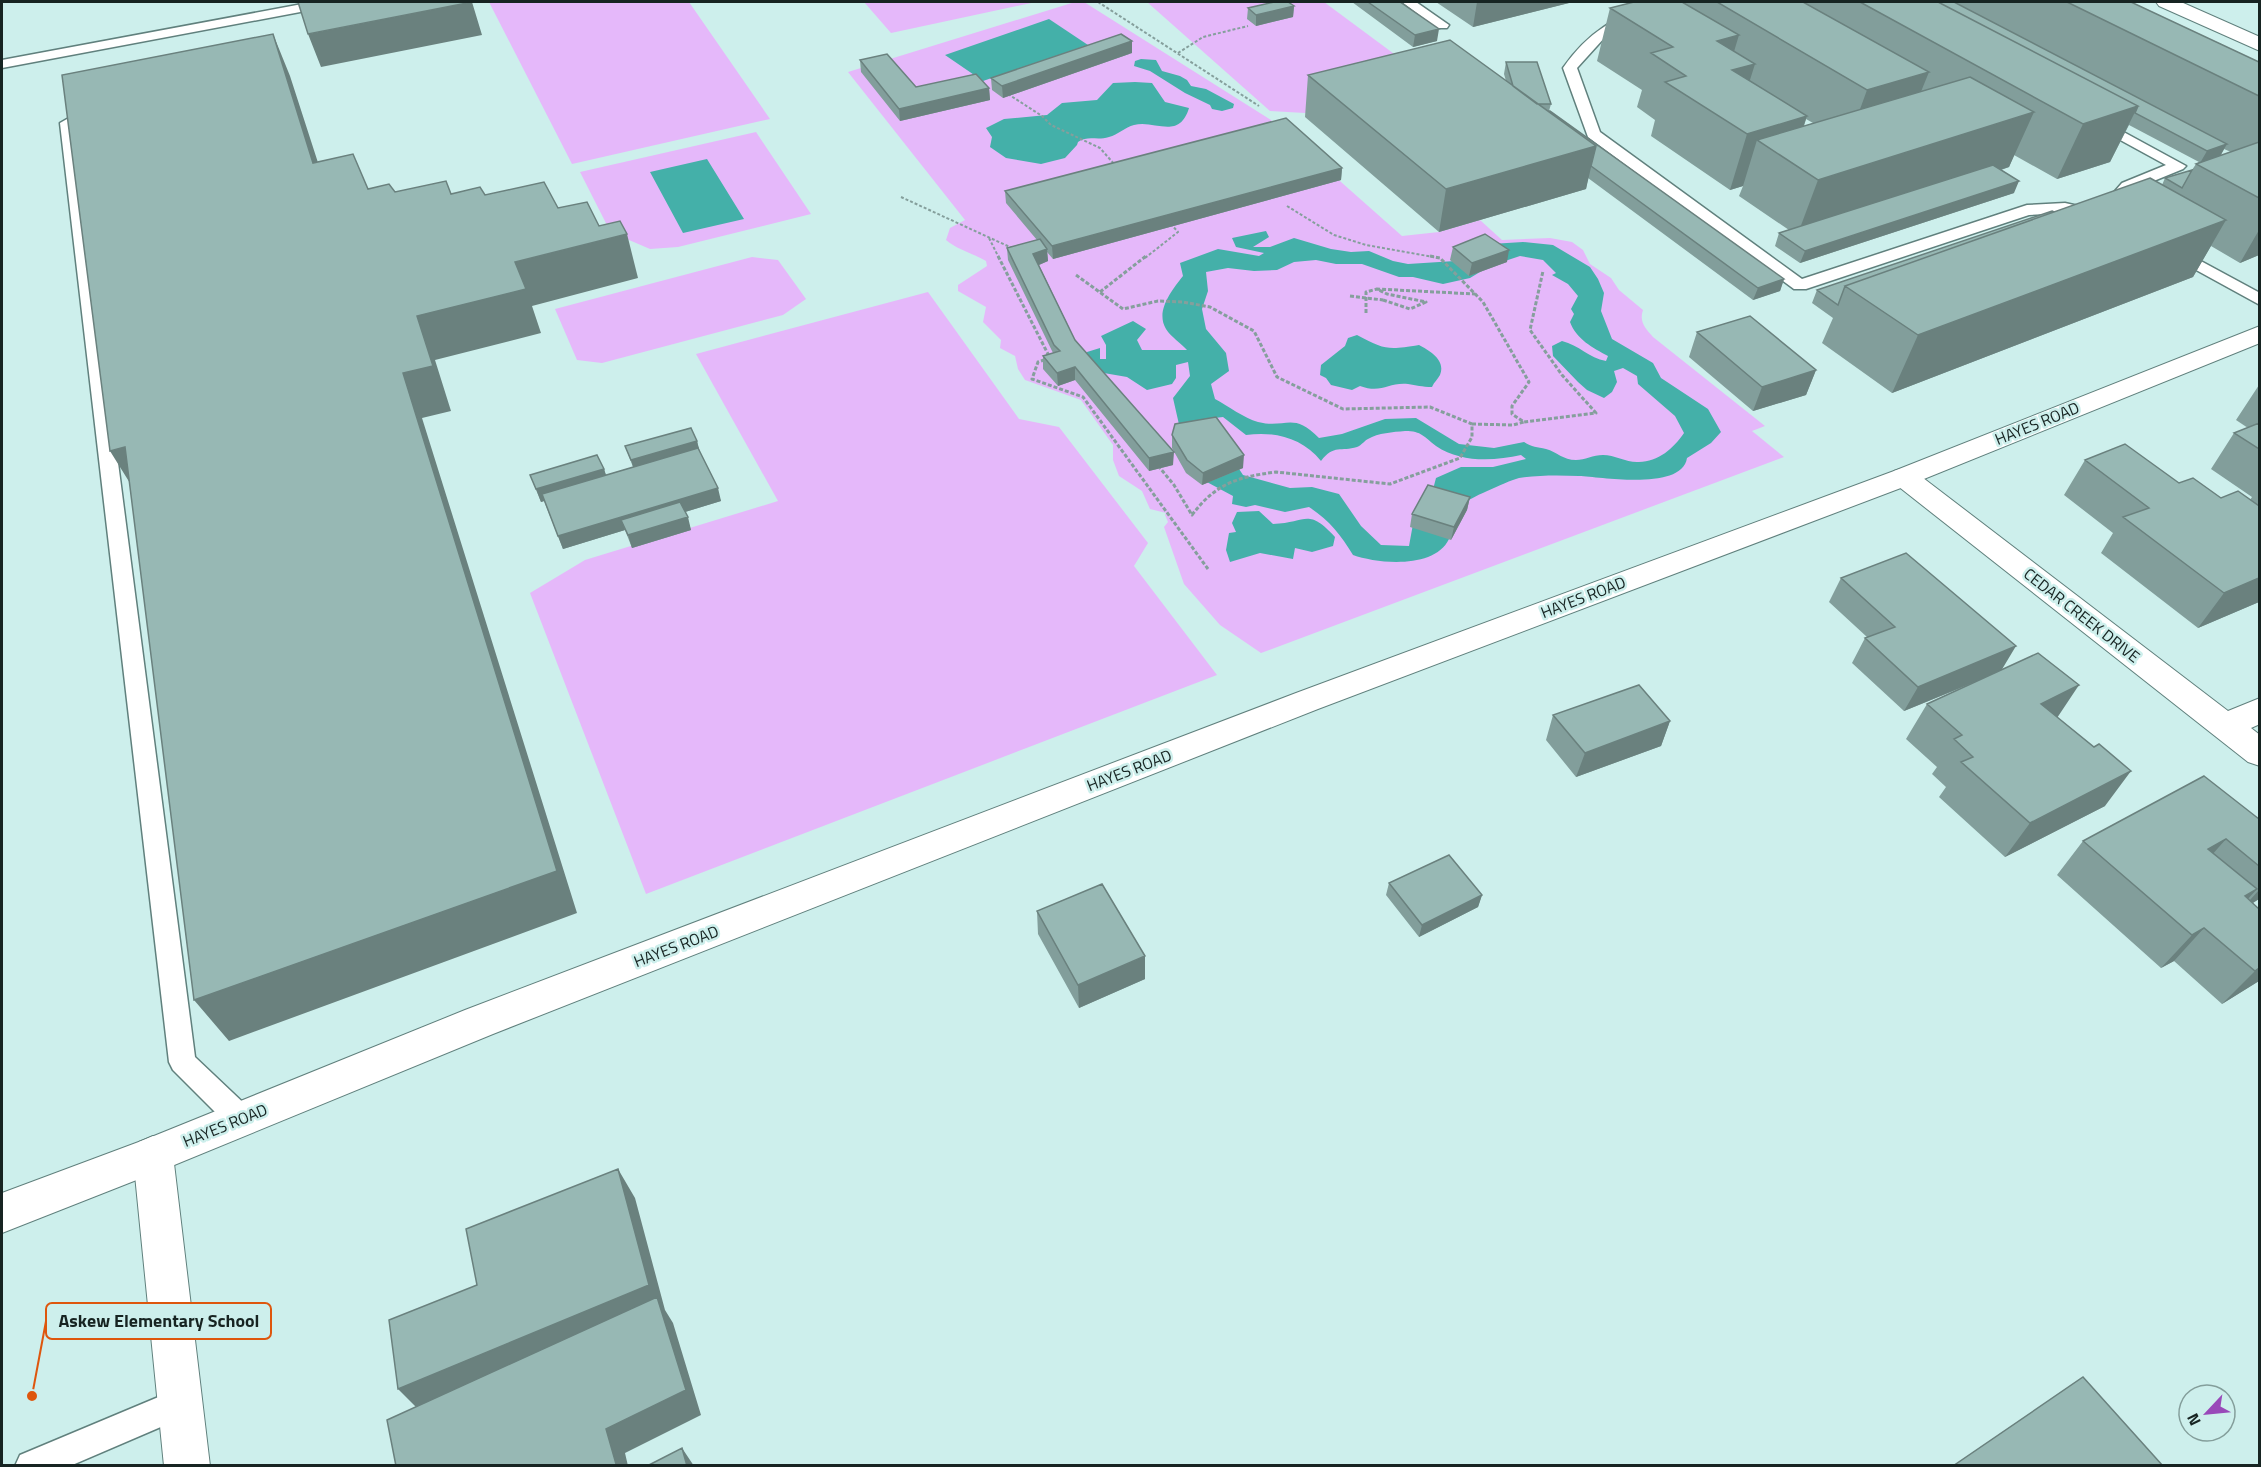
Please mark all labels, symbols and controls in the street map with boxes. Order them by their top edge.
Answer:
street label: HAYES ROAD [1991,395,2083,451]
street label: CEDAR CREEK DRIVE [2019,562,2145,668]
street label: HAYES ROAD [1537,570,1629,624]
street label: HAYES ROAD [1083,743,1175,797]
street label: HAYES ROAD [630,919,722,973]
street label: HAYES ROAD [179,1097,271,1153]
callout: Askew Elementary School [46,1303,271,1339]
text: Askew Elementary School [59,1307,259,1334]
north arrow [2177,1383,2237,1443]
text: N [2180,1409,2207,1430]

